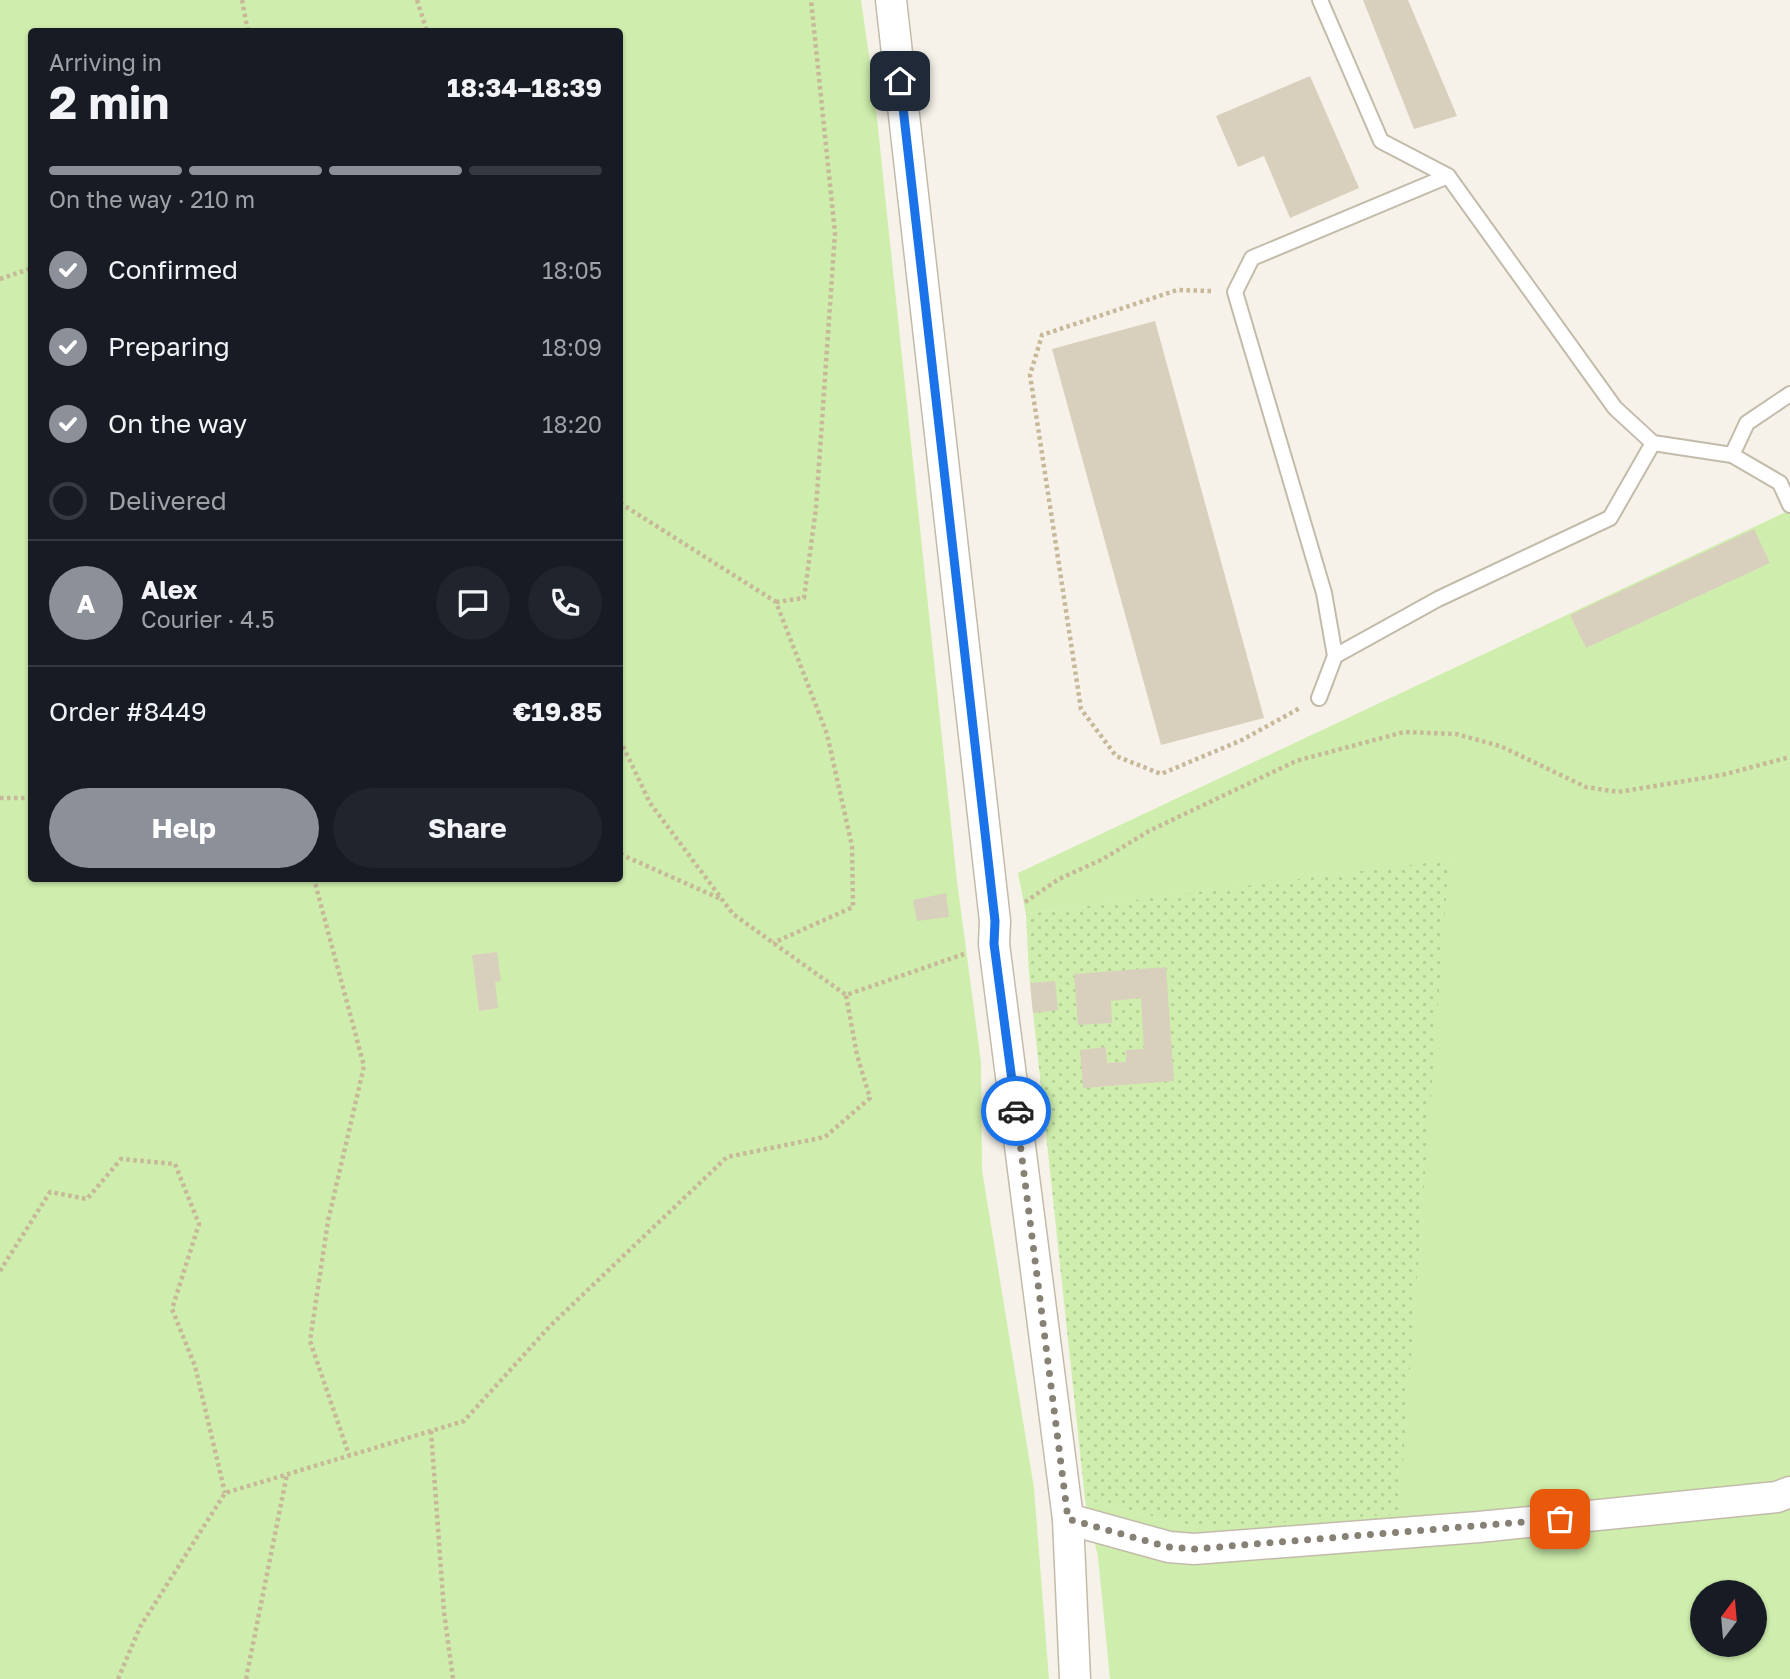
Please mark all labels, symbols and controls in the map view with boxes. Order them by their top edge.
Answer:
text: Arriving in [49,48,162,76]
pin [870,51,930,111]
icon: home [881,62,919,100]
text: 18:34–18:39 [447,72,602,103]
text: 2 min [49,74,169,129]
text: On the way · 210 m [49,185,255,213]
icon: check [49,251,87,289]
text: Confirmed [108,254,238,285]
text: 18:05 [542,256,602,284]
icon: check [49,328,87,366]
text: Preparing [108,331,230,362]
text: 18:09 [542,333,602,361]
icon: check [49,405,87,443]
text: On the way [108,408,247,439]
text: 18:20 [542,410,602,438]
text: Delivered [108,485,227,516]
button: chat [436,566,510,640]
button: phone [528,566,602,640]
text: Alex [141,574,198,605]
text: A [77,588,95,619]
text: Courier · 4.5 [141,605,274,633]
text: Order #8449 [49,696,207,727]
text: €19.85 [513,696,602,727]
button: Help [49,788,319,868]
button: Share [333,788,602,868]
courier [981,1076,1051,1146]
icon: car [997,1092,1035,1130]
pin [1530,1489,1590,1549]
icon: bag [1541,1500,1579,1538]
north arrow [1690,1580,1768,1657]
map controls [1690,1580,1767,1657]

